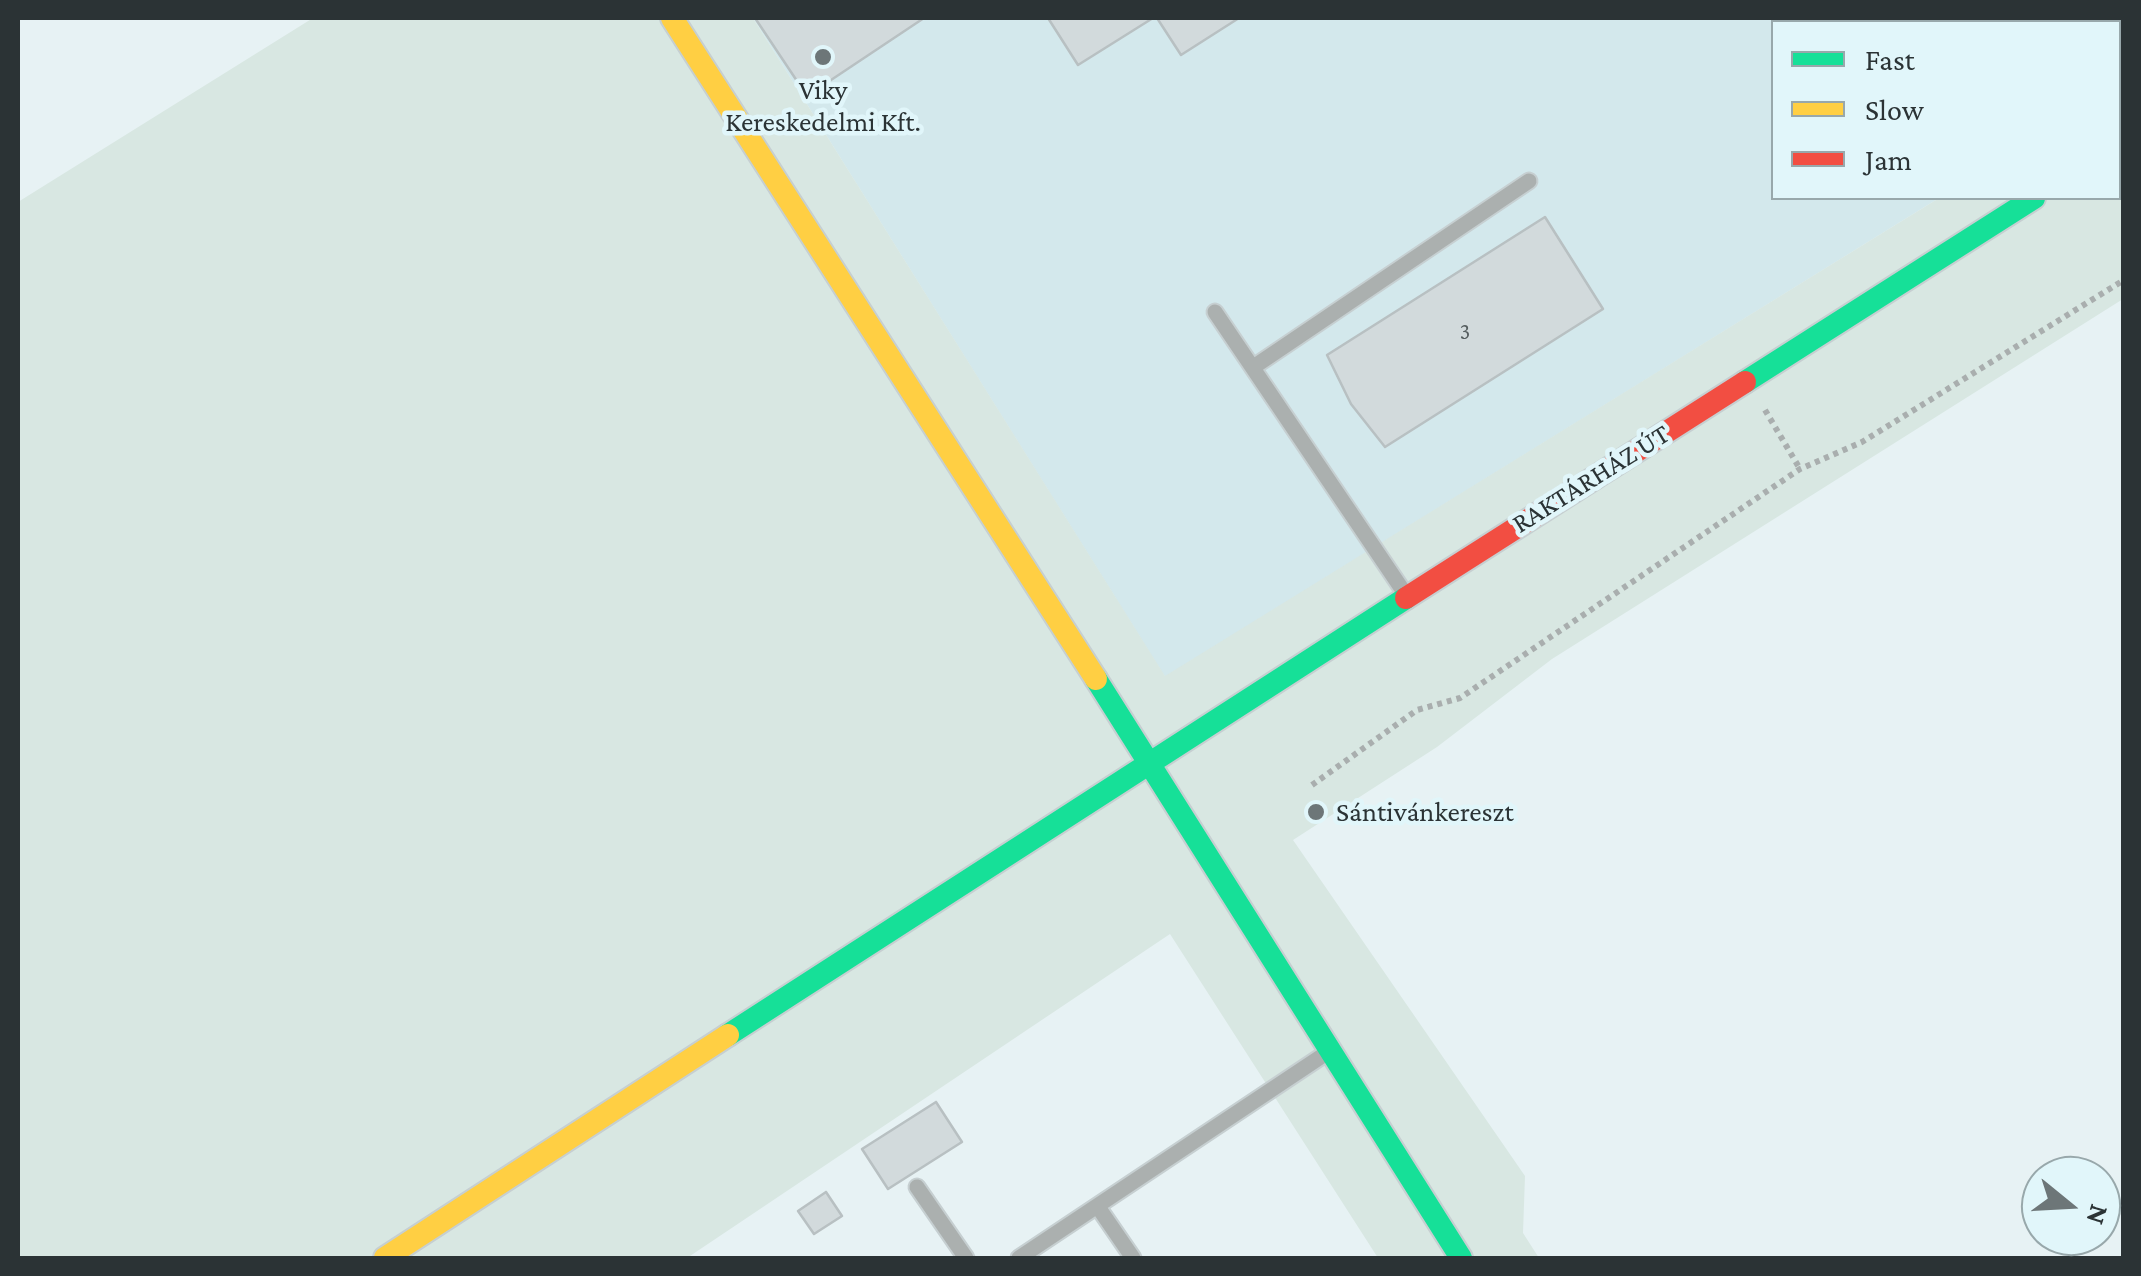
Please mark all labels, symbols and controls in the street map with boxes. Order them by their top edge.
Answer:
legend [1771,20,2121,200]
text: Fast [1865,43,1915,76]
marker: Viky Kereskedelmi Kft. [812,46,834,68]
place label: Viky Kereskedelmi Kft. [725,73,921,139]
text: Slow [1865,93,1924,126]
text: Jam [1865,143,1912,176]
house number: 3 [1460,319,1470,345]
street label: RAKTÁRHÁZ ÚT [1506,417,1676,541]
place label: Sántivánkereszt [1336,795,1514,829]
marker: Sántivánkereszt [1305,801,1327,823]
north arrow [2021,1156,2121,1256]
text: N [2080,1201,2116,1229]

